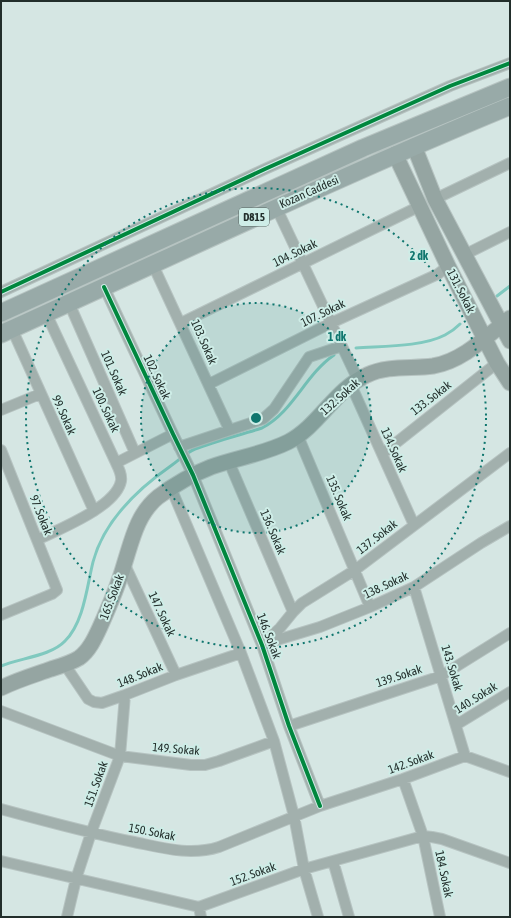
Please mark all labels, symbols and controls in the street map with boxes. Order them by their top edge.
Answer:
street label: Kozan Caddesi [277,173,341,211]
road number: D815 [239,208,269,226]
street label: 104. Sokak [271,236,320,270]
text: 2 dk [410,249,429,263]
street label: 131. Sokak [444,267,478,316]
street label: 107. Sokak [299,296,348,330]
street label: 103. Sokak [188,317,220,367]
text: 1 dk [328,330,347,344]
street label: 101. Sokak [98,348,130,398]
street label: 102. Sokak [141,353,174,402]
street label: 132. Sokak [318,375,363,418]
street label: 133. Sokak [408,377,455,418]
street label: 100. Sokak [90,386,123,435]
street label: 99. Sokak [49,393,79,438]
centre of rings [249,411,263,425]
street label: 134. Sokak [378,425,410,475]
street label: 135. Sokak [323,473,355,523]
street label: 97. Sokak [27,493,56,538]
street label: 136. Sokak [257,507,289,557]
street label: 137. Sokak [354,516,401,557]
street label: 138. Sokak [362,568,411,601]
street label: 165. Sokak [97,572,127,622]
street label: 147. Sokak [146,590,179,639]
street label: 146. Sokak [254,611,284,661]
street label: 143. Sokak [438,643,466,693]
street label: 148. Sokak [115,659,165,690]
street label: 139. Sokak [374,662,424,690]
street label: 140. Sokak [452,679,500,717]
street label: 149. Sokak [152,740,201,758]
street label: 142. Sokak [386,747,436,777]
street label: 151. Sokak [81,759,111,809]
street label: 150. Sokak [127,821,177,844]
street label: 184. Sokak [432,849,456,899]
street label: 152. Sokak [228,859,278,889]

